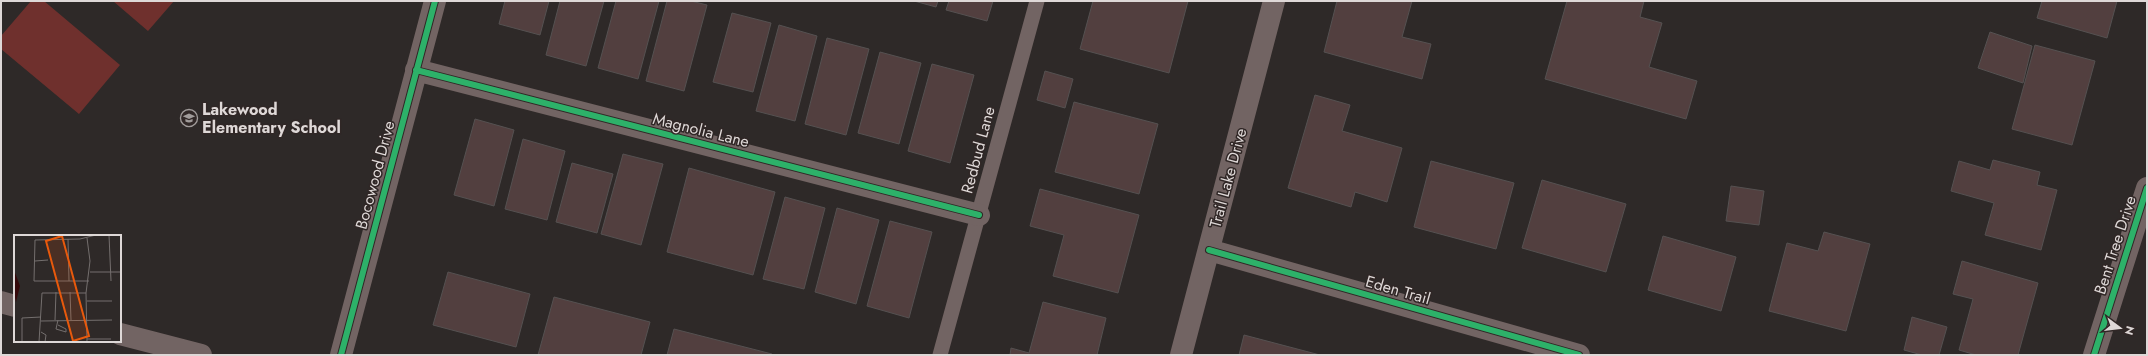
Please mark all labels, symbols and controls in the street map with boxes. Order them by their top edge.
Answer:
place label: Lakewood Elementary School [202,98,341,139]
street label: Redbud Lane [955,104,1001,196]
street label: Magnolia Lane [650,107,752,153]
school or university icon: Lakewood Elementary School [179,108,199,128]
street label: Bocowood Drive [349,118,401,232]
street label: Trail Lake Drive [1204,126,1252,230]
street label: Bent Tree Drive [2088,193,2142,297]
inset map [14,235,121,342]
street label: Eden Trail [1363,270,1433,310]
north arrow [2100,308,2140,348]
text: N [2121,324,2139,337]

